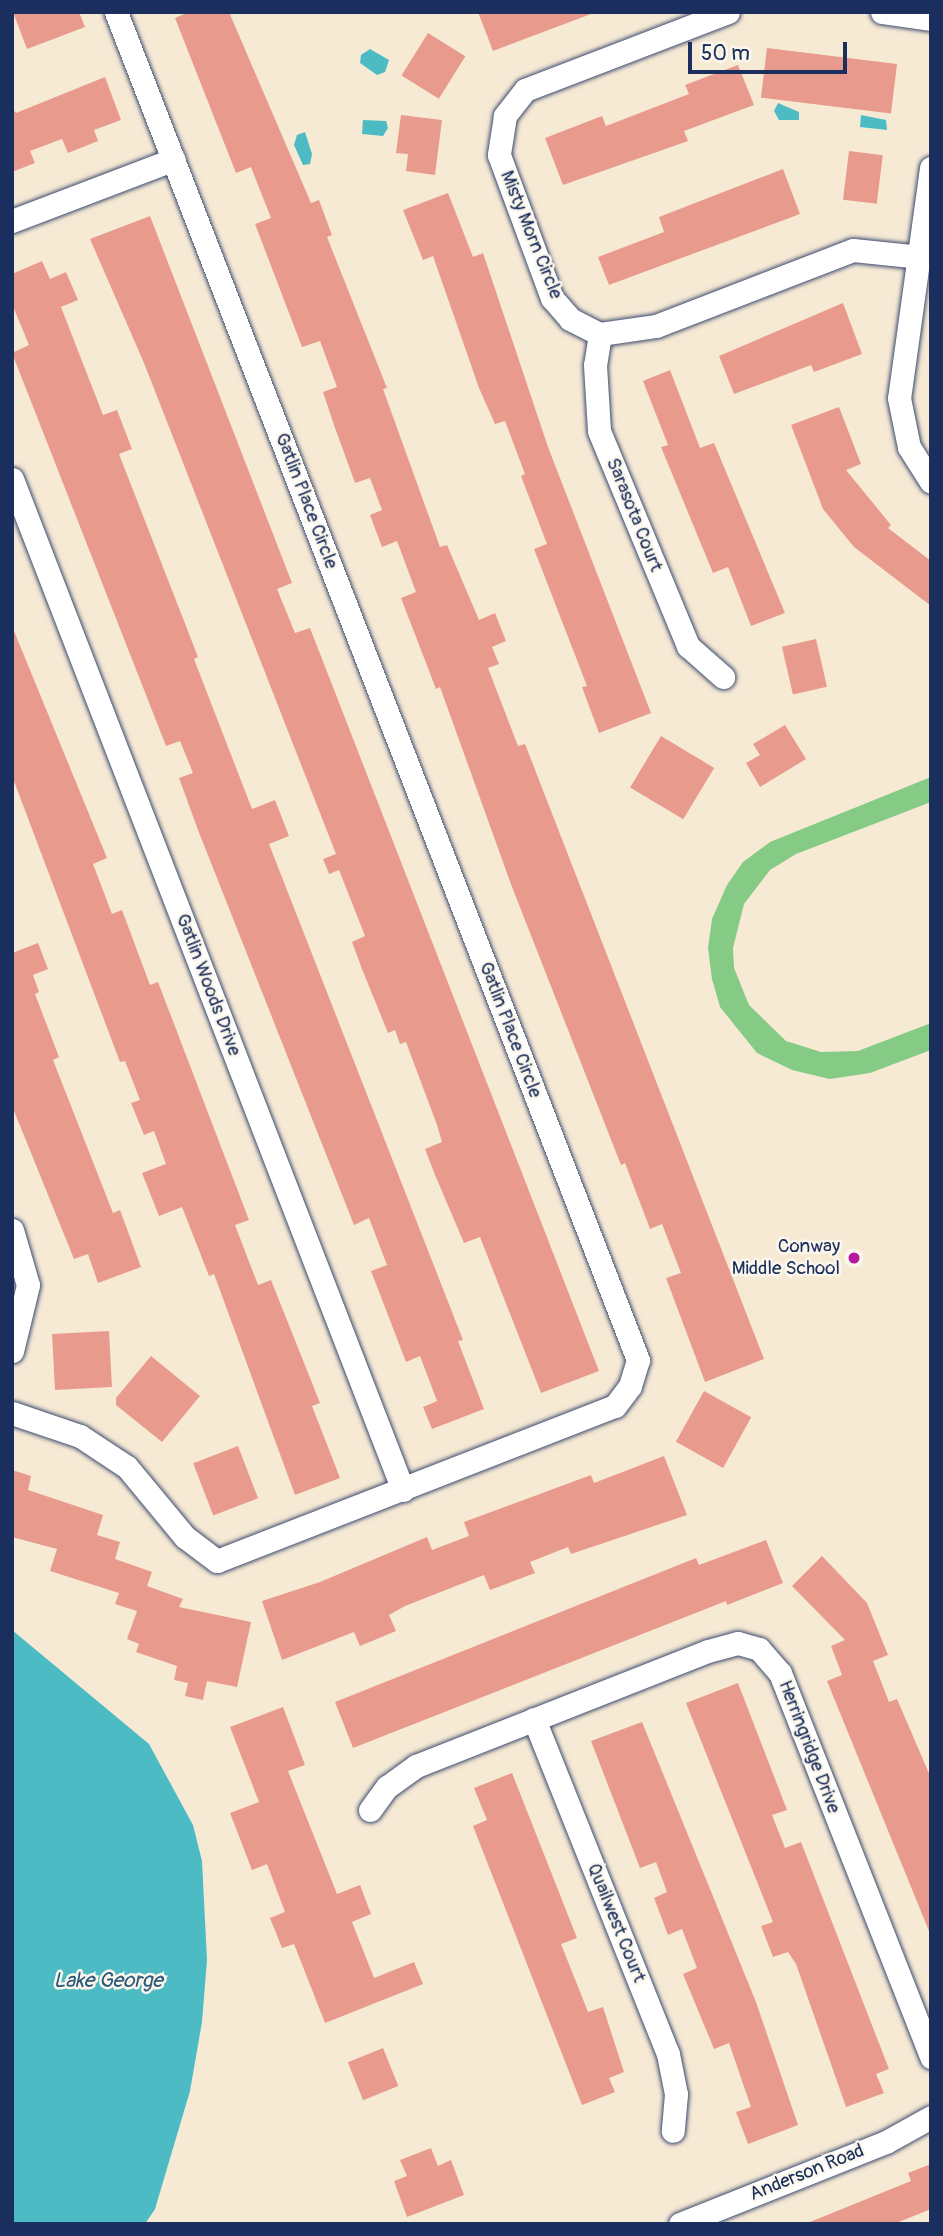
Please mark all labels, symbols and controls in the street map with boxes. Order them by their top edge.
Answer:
scale bar [691,28,850,72]
text: 50 m [701,40,750,67]
street label: Misty Morn Circle [495,167,567,303]
street label: Gatlin Place Circle [270,430,342,572]
street label: Sarasota Court [601,455,667,575]
street label: Gatlin Woods Drive [170,911,246,1059]
street label: Gatlin Place Circle [474,959,546,1101]
place label: Conway Middle School [732,1236,840,1280]
marker: Conway Middle School [846,1250,862,1266]
street label: Herringridge Drive [773,1677,845,1817]
street label: Quailwest Court [582,1860,650,1986]
water label: Lake George [53,1968,163,1994]
street label: Anderson Road [746,2140,868,2206]

